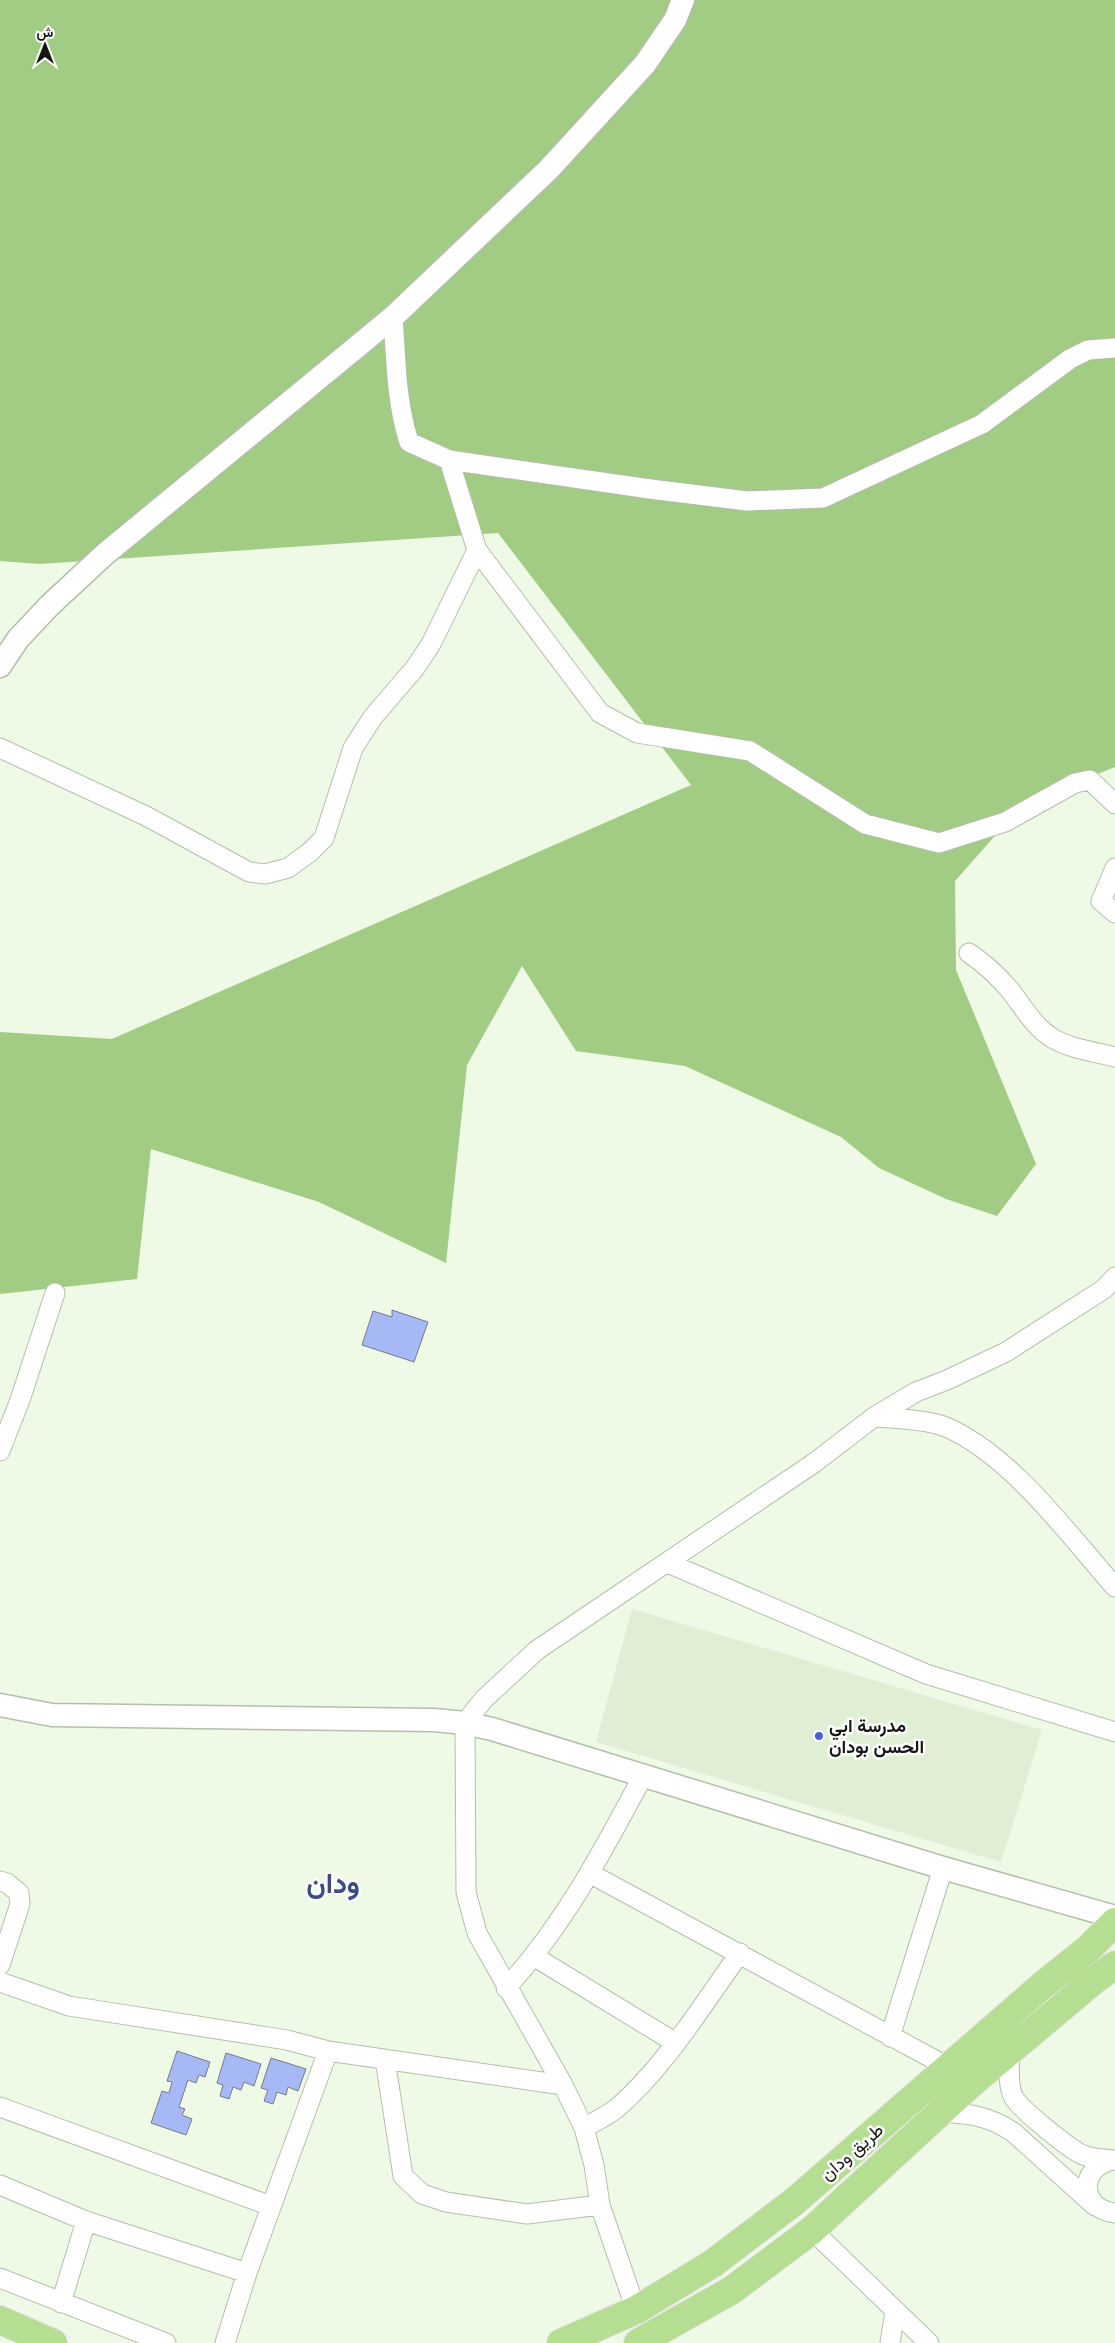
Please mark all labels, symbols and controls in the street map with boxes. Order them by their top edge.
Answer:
north arrow [20,20,70,70]
text: ش [37,24,54,41]
place label: مدرسة ابي الحسن بودان [829,1715,924,1758]
marker: مدرسة ابي الحسن بودان [813,1730,825,1742]
district label: ودان [306,1867,360,1901]
street label: طريق ودان [816,2119,888,2185]

